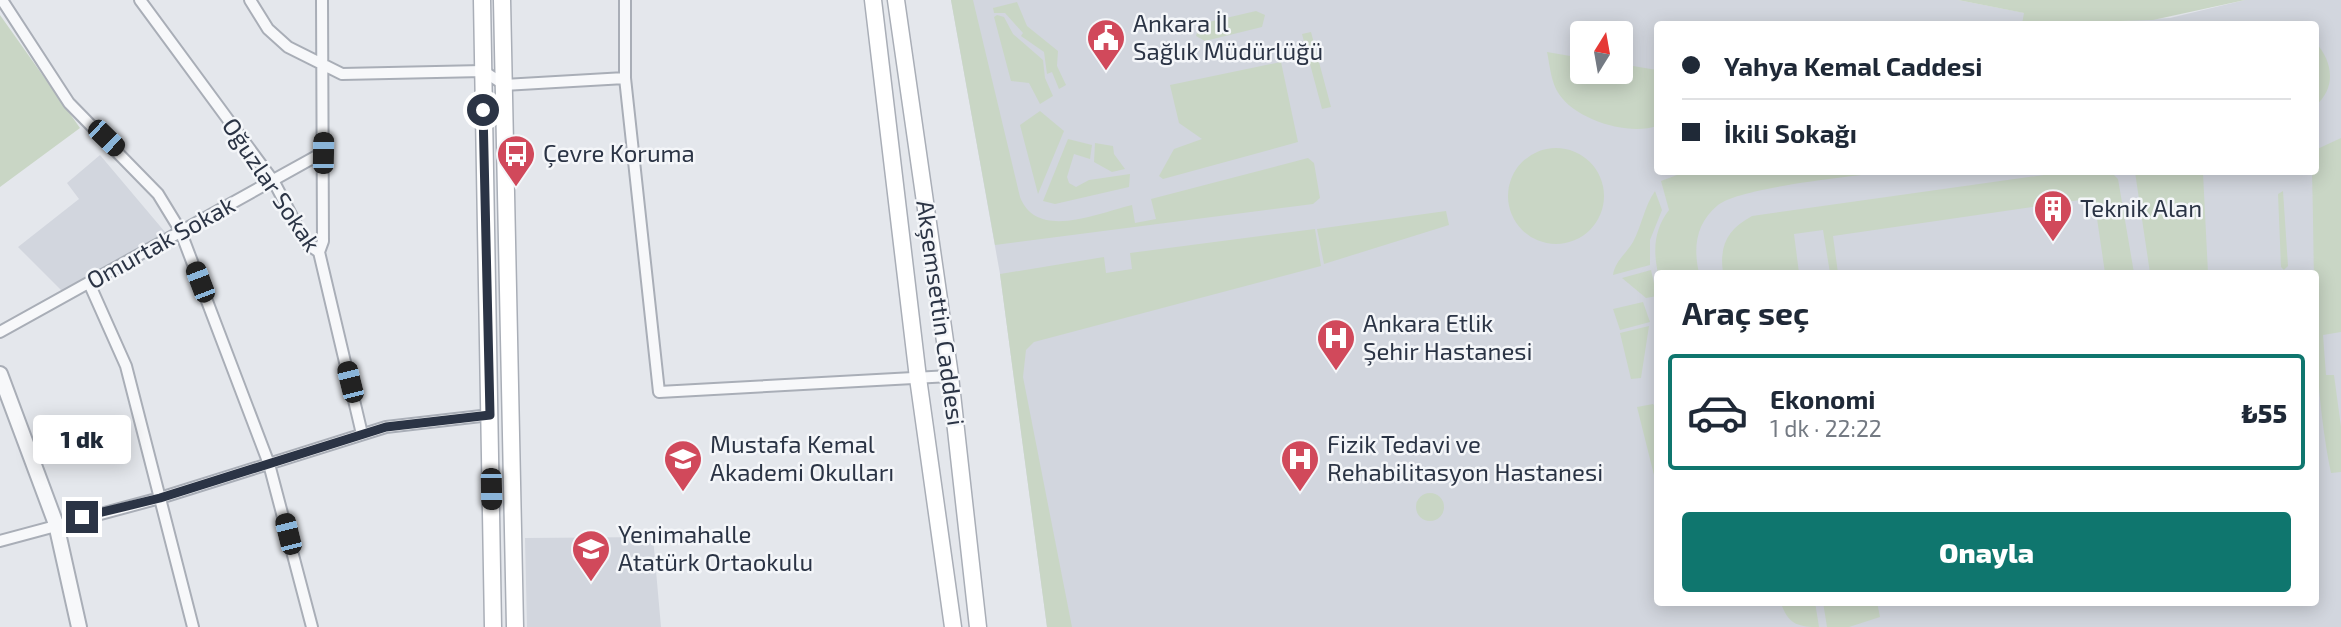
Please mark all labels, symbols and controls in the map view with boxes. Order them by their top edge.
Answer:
place label: Ankara İl Sağlık Müdürlüğü [1133,8,1323,65]
public building icon: Ankara İl Sağlık Müdürlüğü [1085,17,1127,72]
north arrow [1570,21,1633,84]
map controls [1570,21,1633,84]
text: Yahya Kemal Caddesi [1724,50,1983,81]
route start [467,94,499,126]
street label: Oğuzlar Sokak [217,112,328,256]
car [84,116,129,160]
text: İkili Sokağı [1724,117,1857,148]
car [313,132,334,174]
bus stop icon: Çevre Koruma [495,133,537,188]
place label: Çevre Koruma [543,138,695,168]
building icon: Teknik Alan [2032,188,2074,243]
street label: Omurtak Sokak [81,189,239,294]
place label: Teknik Alan [2080,193,2202,222]
street label: Akşemsettin Caddesi [910,198,972,427]
car [183,259,218,305]
text: Araç seç [1682,293,1809,331]
place label: Ankara Etlik Şehir Hastanesi [1363,308,1532,366]
hospital icon: Ankara Etlik Şehir Hastanesi [1315,317,1357,372]
car [335,359,366,405]
icon: car [1686,381,1749,444]
text: Ekonomi [1770,383,1876,414]
text: ₺55 [2242,397,2287,428]
text: 1 dk · 22:22 [1770,414,1882,442]
callout: 1 dk [33,416,131,464]
text: 1 dk [61,425,103,453]
place label: Mustafa Kemal Akademi Okulları [710,429,894,486]
place label: Fizik Tedavi ve Rehabilitasyon Hastanesi [1327,429,1603,486]
school or university icon: Mustafa Kemal Akademi Okulları [662,438,704,493]
hospital icon: Fizik Tedavi ve Rehabilitasyon Hastanesi [1279,438,1321,493]
car [481,468,502,510]
route end [66,501,98,533]
car [273,511,304,557]
button: Onayla [1682,512,2291,592]
place label: Yenimahalle Atatürk Ortaokulu [618,519,813,576]
school or university icon: Yenimahalle Atatürk Ortaokulu [570,528,612,583]

